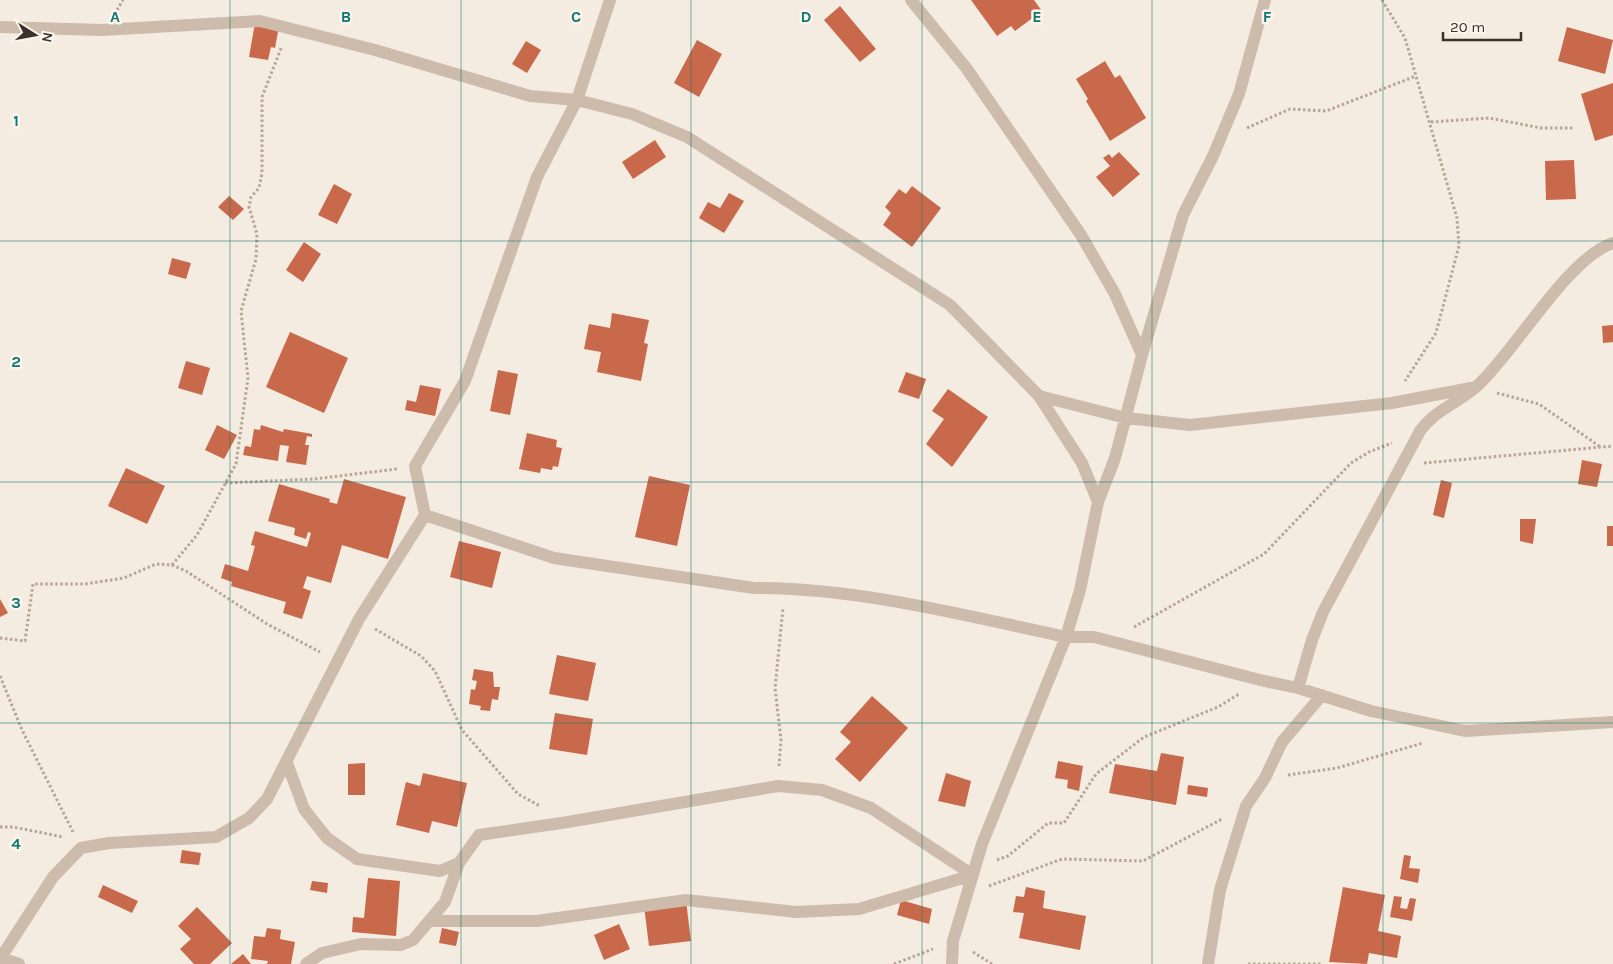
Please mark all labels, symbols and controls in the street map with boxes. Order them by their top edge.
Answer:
text: A [110,7,120,26]
text: B [341,7,351,26]
text: C [571,7,581,26]
text: D [801,7,812,26]
text: E [1032,7,1042,26]
text: F [1263,7,1272,26]
north arrow [10,10,60,60]
scale bar [1443,10,1520,42]
text: 20 m [1450,18,1485,36]
text: N [38,31,57,44]
text: 1 [13,111,19,130]
text: 2 [11,352,21,371]
text: 3 [11,593,21,612]
text: 4 [11,834,21,853]

